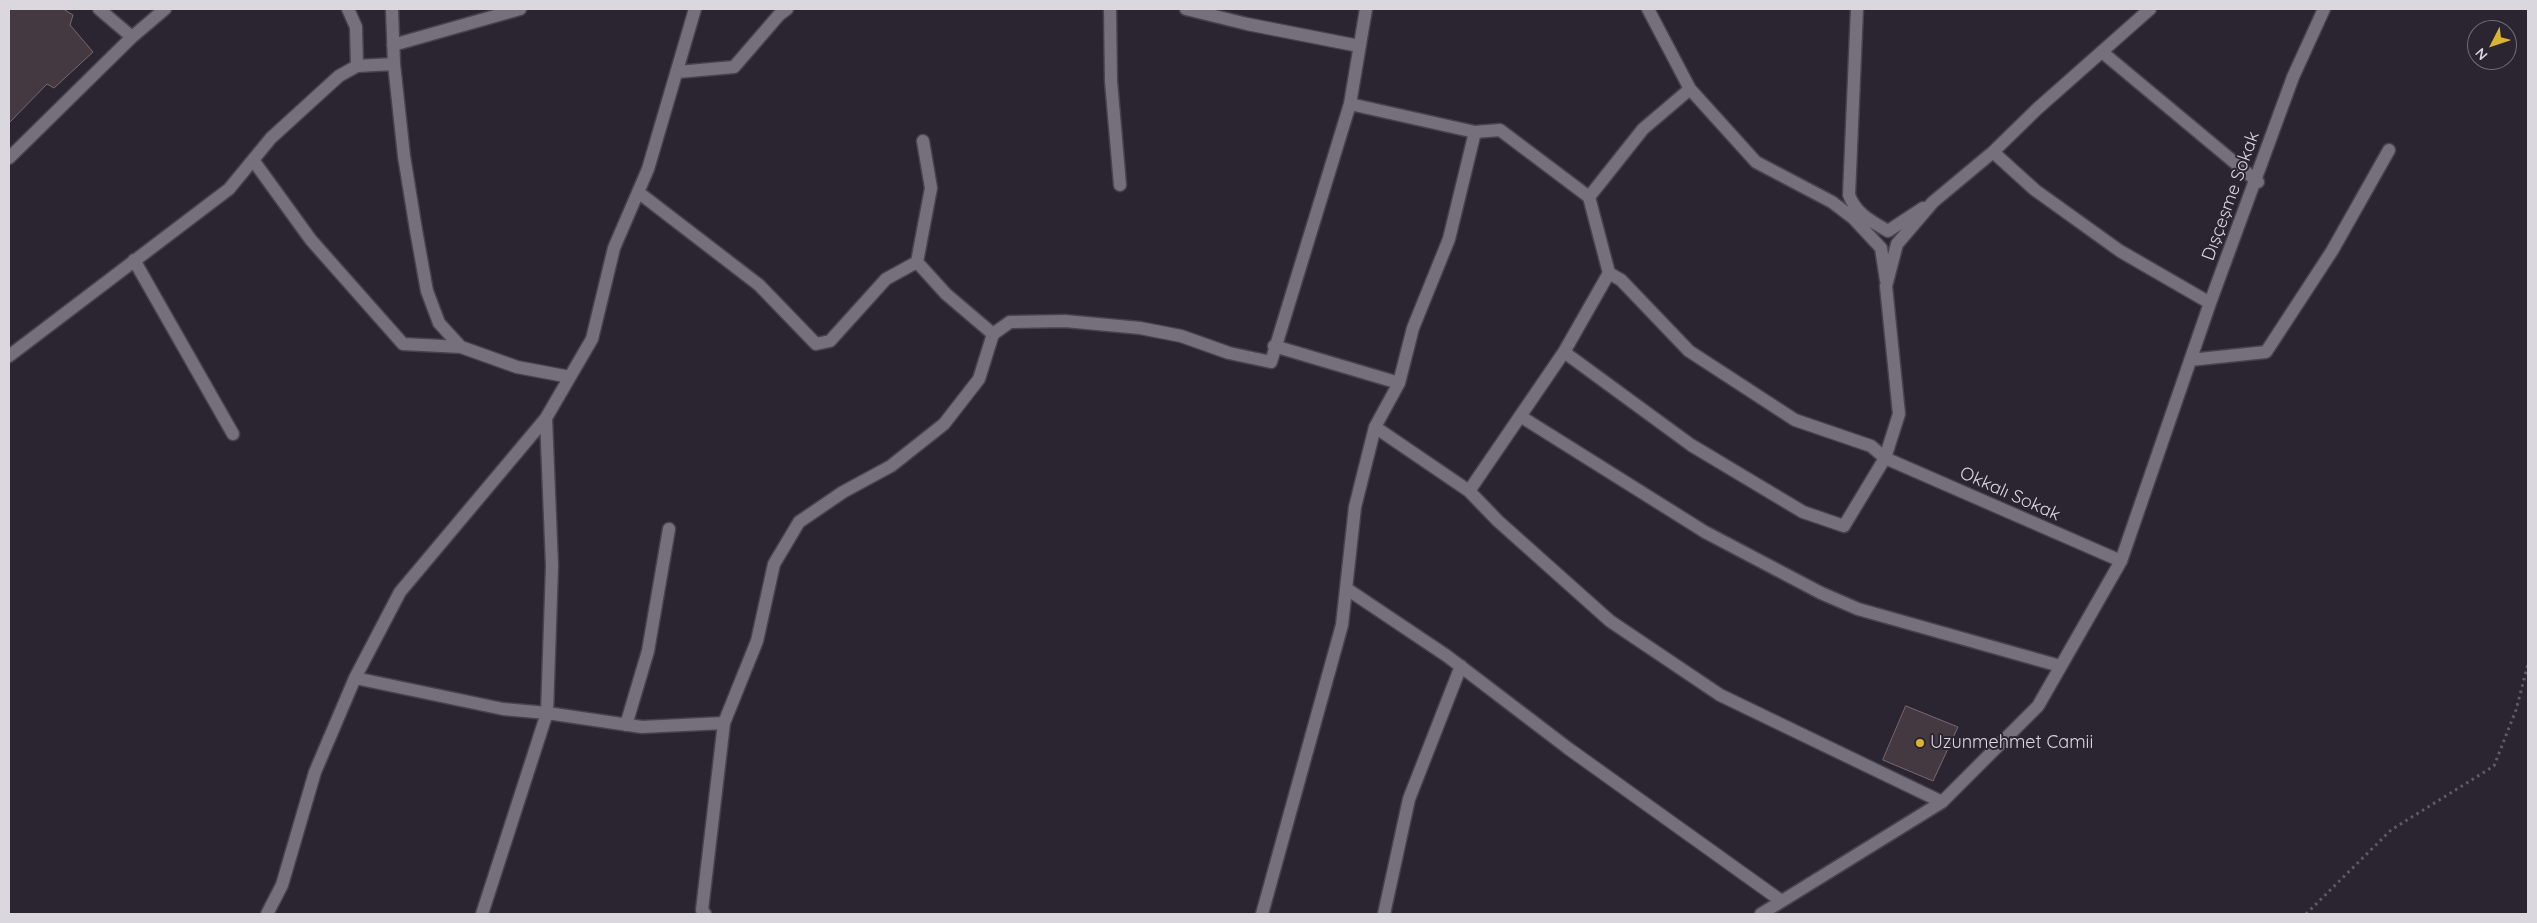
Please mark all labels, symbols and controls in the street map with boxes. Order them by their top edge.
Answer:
north arrow [2467,20,2517,70]
text: N [2471,44,2492,64]
street label: Dışçeşme Sokak [2198,129,2264,263]
street label: Okkalı Sokak [1956,462,2064,526]
place label: Uzunmehmet Camii [1930,732,2093,754]
marker: Uzunmehmet Camii [1914,737,1926,749]

